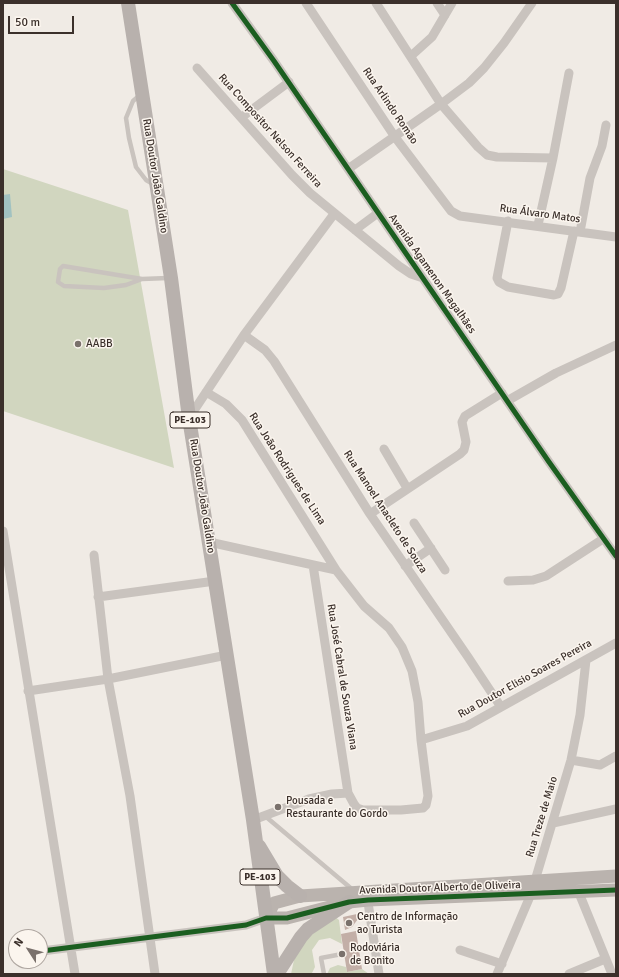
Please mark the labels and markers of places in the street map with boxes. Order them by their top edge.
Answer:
place label: AABB [86,337,113,351]
marker: AABB [73,339,83,349]
place label: Pousada e Restaurante do Gordo [286,794,388,820]
marker: Pousada e Restaurante do Gordo [273,802,283,812]
place label: Centro de Informação ao Turista [357,910,458,936]
marker: Centro de Informação ao Turista [344,918,354,928]
place label: Rodoviária de Bonito [350,941,400,967]
marker: Rodoviária de Bonito [337,949,347,959]

